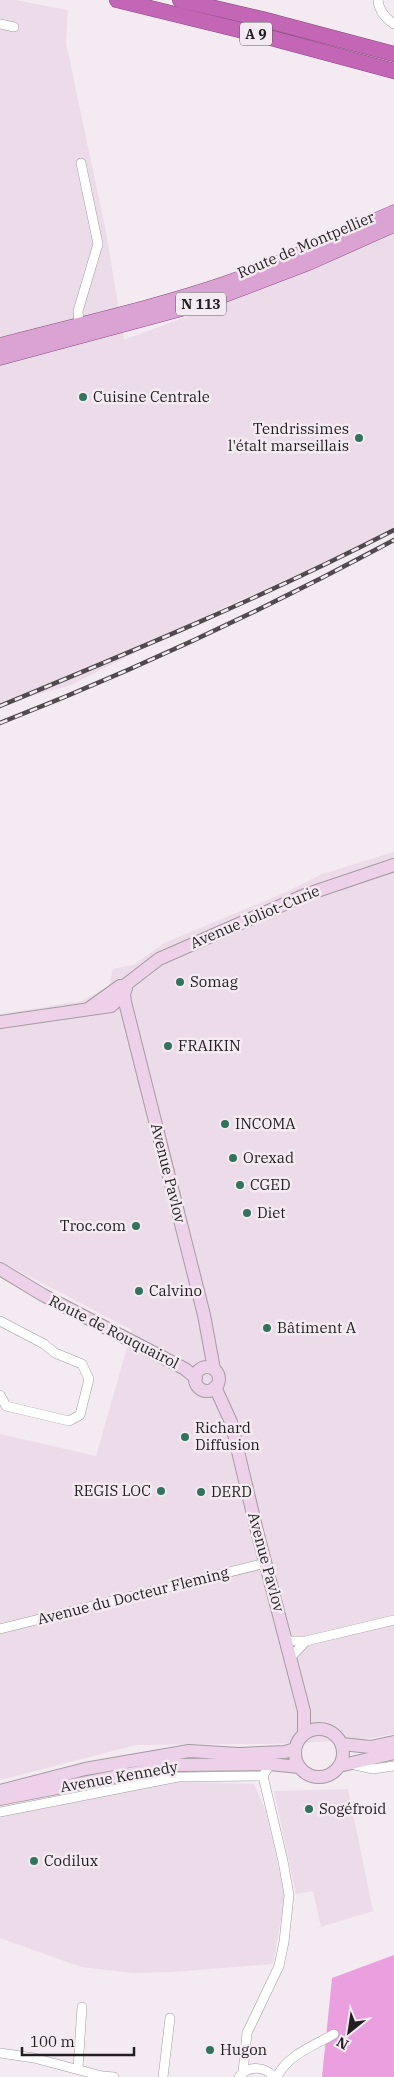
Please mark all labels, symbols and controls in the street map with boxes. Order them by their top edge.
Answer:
road number: A 9 [240,22,272,46]
street label: Route de Montpellier [234,207,378,282]
road number: N 113 [176,292,226,316]
place label: Cuisine Centrale [93,387,210,406]
marker: Cuisine Centrale [77,391,89,403]
place label: Tendrissimes l'étalt marseillais [228,419,349,455]
marker: Tendrissimes l'étalt marseillais [353,432,365,444]
street label: Avenue Joliot-Curie [187,881,322,952]
place label: Somag [190,972,238,991]
marker: Somag [174,976,186,988]
place label: FRAIKIN [178,1036,241,1055]
marker: FRAIKIN [162,1040,174,1052]
place label: INCOMA [235,1114,296,1133]
marker: INCOMA [219,1118,231,1130]
street label: Avenue Pavlov [147,1121,190,1225]
place label: Orexad [243,1148,294,1167]
marker: Orexad [227,1152,239,1164]
place label: CGED [250,1175,291,1194]
marker: CGED [234,1179,246,1191]
place label: Diet [257,1203,286,1222]
marker: Diet [241,1207,253,1219]
place label: Troc.com [60,1216,126,1235]
marker: Troc.com [130,1220,142,1232]
place label: Calvino [149,1281,202,1300]
marker: Calvino [133,1285,145,1297]
street label: Route de Rouquairol [46,1291,182,1373]
place label: Bâtiment A [277,1318,357,1337]
marker: Bâtiment A [261,1322,273,1334]
place label: Richard Diffusion [195,1418,260,1454]
marker: Richard Diffusion [179,1431,191,1443]
place label: REGIS LOC [74,1481,151,1500]
place label: DERD [211,1482,252,1501]
marker: REGIS LOC [155,1485,167,1497]
marker: DERD [195,1486,207,1498]
street label: Avenue Pavlov [244,1510,289,1614]
street label: Avenue du Docteur Fleming [35,1563,231,1628]
street label: Avenue Kennedy [59,1757,179,1796]
place label: Sogéfroid [319,1799,386,1818]
marker: Sogéfroid [303,1803,315,1815]
place label: Codilux [44,1851,98,1870]
marker: Codilux [28,1855,40,1867]
north arrow [324,2007,374,2057]
scale bar [22,2024,135,2056]
text: 100 m [30,2032,75,2051]
text: N [333,2033,352,2054]
place label: Hugon [220,2040,268,2059]
marker: Hugon [204,2044,216,2056]

